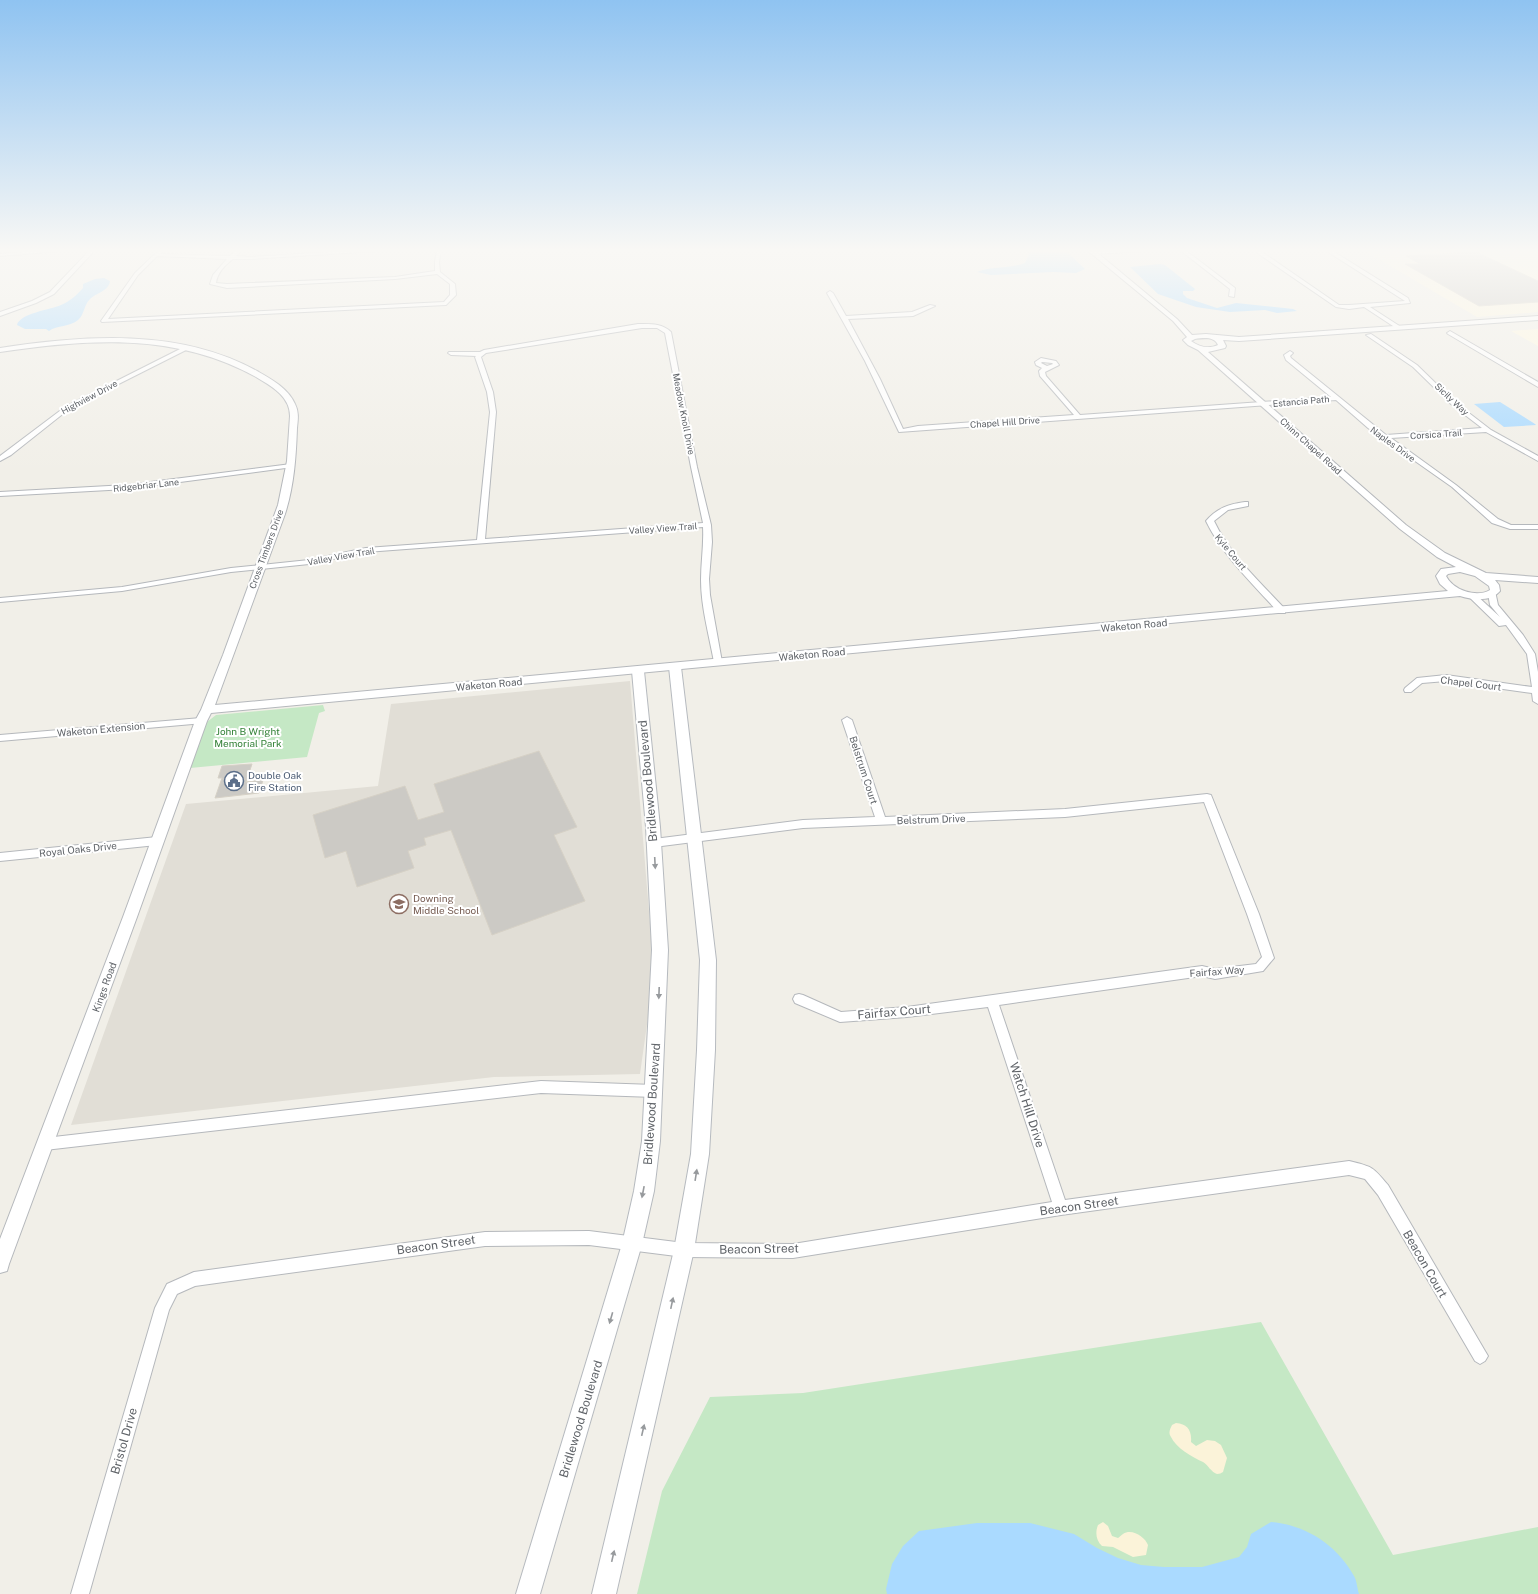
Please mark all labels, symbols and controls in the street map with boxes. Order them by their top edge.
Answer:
street label: Meadow Knoll Drive [671,372,697,456]
street label: Highview Drive [59,378,119,416]
street label: Sicily Way [1433,380,1471,418]
street label: Estancia Path [1272,393,1330,409]
street label: Chapel Hill Drive [970,414,1040,430]
street label: Chinn Chapel Road [1278,415,1344,477]
street label: Naples Drive [1368,424,1418,464]
street label: Corsica Trail [1410,427,1463,441]
street label: Ridgebriar Lane [112,476,180,494]
street label: Cross Timbers Drive [247,508,285,590]
street label: Valley View Trail [628,520,698,536]
street label: Kyle Court [1213,532,1250,573]
street label: Valley View Trail [306,545,376,567]
street label: Waketon Road [1100,616,1168,634]
street label: Waketon Road [778,645,846,663]
street label: Chapel Court [1440,673,1502,693]
street label: Waketon Road [455,675,523,693]
street label: Waketon Extension [56,719,146,739]
street label: Bridlewood Boulevard [636,720,660,842]
park label: John B Wright Memorial Park [214,725,282,749]
street label: Belstrum Court [847,734,881,806]
place label: Double Oak Fire Station [248,769,302,793]
public building icon: Double Oak Fire Station [223,770,245,792]
street label: Belstrum Drive [896,812,966,826]
street label: Royal Oaks Drive [39,839,118,859]
one-way arrow [652,857,659,869]
place label: Downing Middle School [413,892,479,916]
school or university icon: Downing Middle School [388,893,410,915]
street label: Kings Road [89,960,119,1014]
street label: Fairfax Way [1189,963,1245,979]
one-way arrow [656,987,662,1000]
street label: Fairfax Court [857,1002,932,1022]
street label: Bridlewood Boulevard [641,1043,663,1165]
street label: Watch Hill Drive [1007,1060,1047,1150]
one-way arrow [693,1169,699,1181]
one-way arrow [640,1186,646,1198]
street label: Beacon Street [1039,1193,1120,1218]
street label: Beacon Court [1400,1228,1450,1301]
street label: Beacon Street [396,1232,477,1257]
street label: Beacon Street [719,1241,799,1257]
one-way arrow [670,1297,676,1309]
one-way arrow [608,1312,614,1324]
street label: Bridlewood Boulevard [556,1359,606,1479]
street label: Bristol Drive [108,1406,140,1476]
one-way arrow [641,1423,647,1436]
one-way arrow [610,1550,616,1562]

